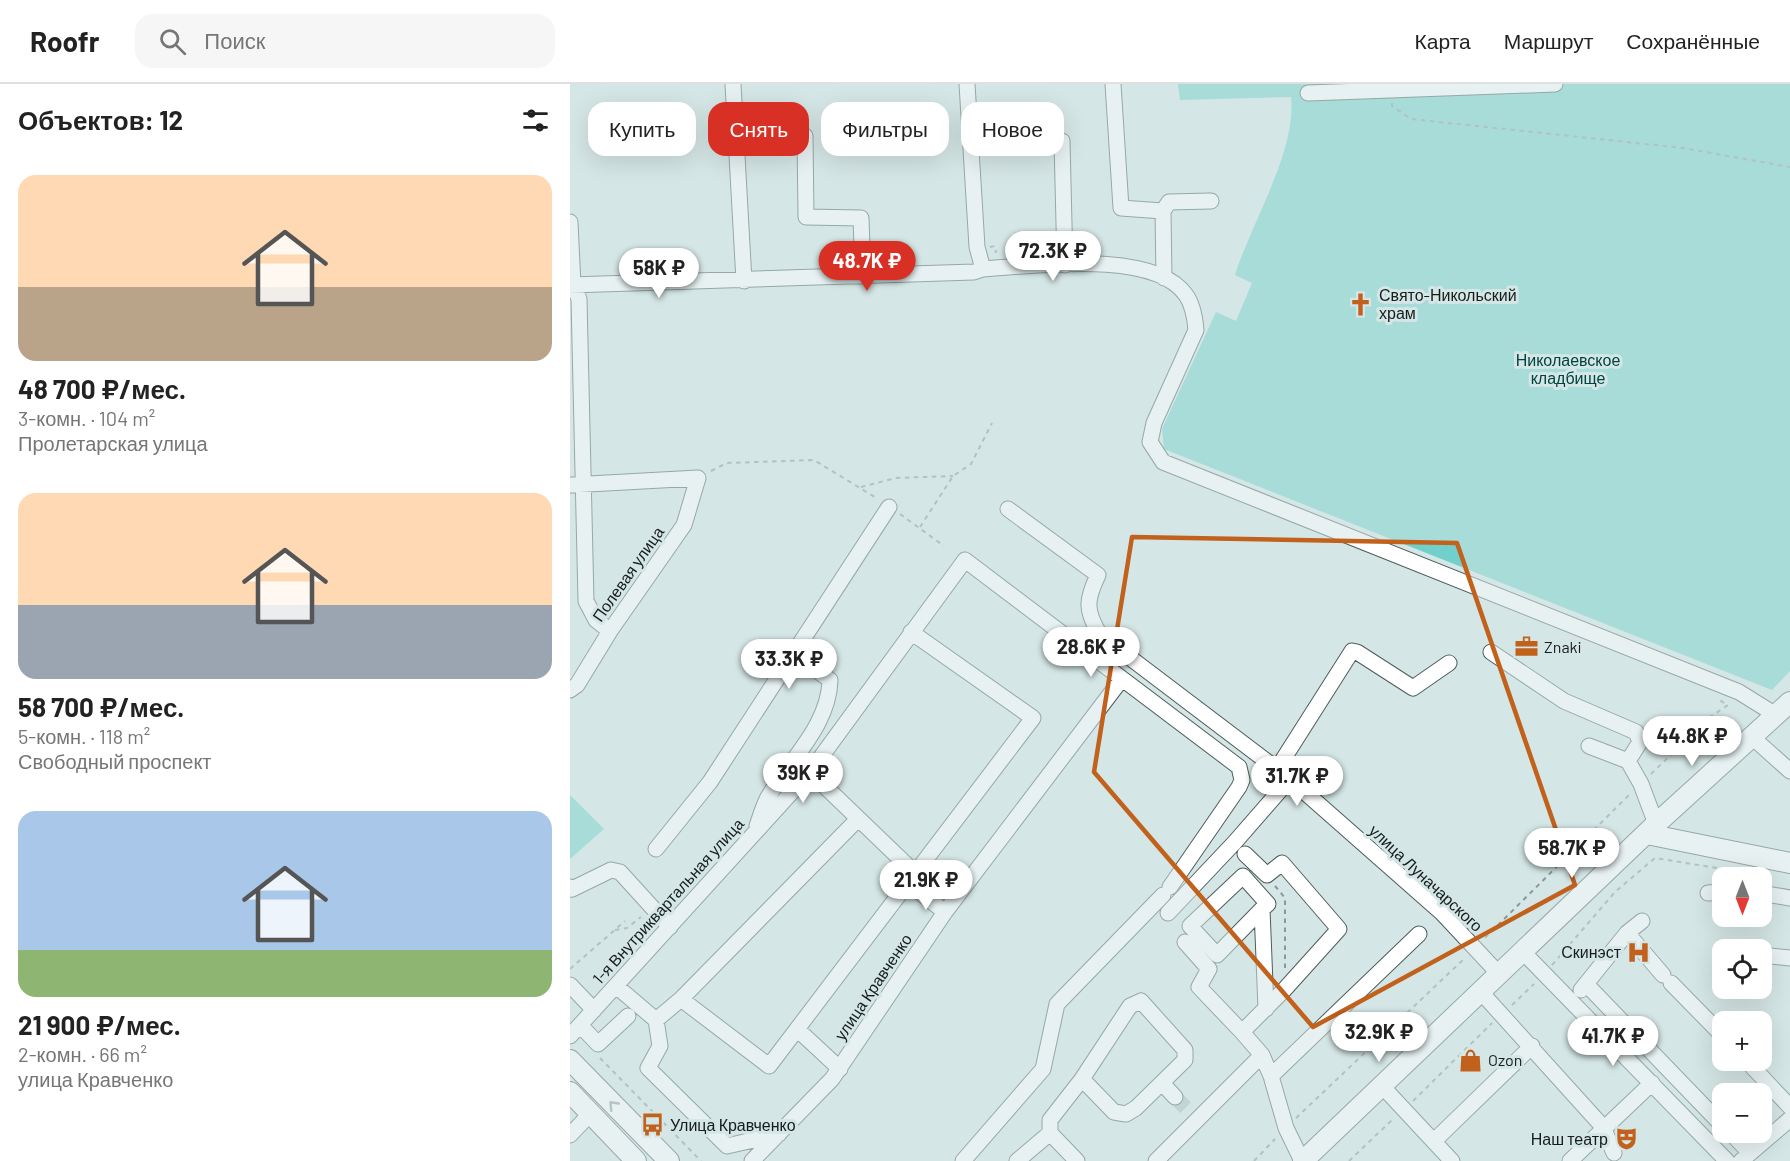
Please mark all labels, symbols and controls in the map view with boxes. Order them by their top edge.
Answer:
search box [135,14,555,68]
text: Roofr [30,24,99,58]
icon: search [156,25,189,58]
text: Поиск [204,27,265,53]
text: Карта [1415,28,1471,53]
text: Маршрут [1504,28,1593,53]
text: Сохранённые [1626,28,1760,53]
chip: Купить [588,102,696,156]
chip: Снять [708,102,809,156]
chip: Фильтры [821,102,949,156]
chip: Новое [961,102,1064,156]
text: Объектов: 12 [18,104,183,135]
icon: filters [519,104,552,137]
icon: home [231,214,339,322]
pin: 72.3K ₽ [998,231,1108,282]
text: 72.3K ₽ [1019,238,1087,262]
pin: 48.7K ₽ [812,241,922,292]
pin: 58K ₽ [617,248,701,299]
text: 48.7K ₽ [833,248,901,272]
text: 58K ₽ [633,255,685,279]
place label: Свято-Никольский храм [1379,285,1517,322]
church icon: Свято-Никольский храм [1348,291,1374,317]
park label: Николаевское кладбище [1516,350,1620,387]
text: 48 700 ₽/мес. [18,373,186,404]
text: 3-комн. · 104 m² [18,406,155,430]
text: Пролетарская улица [18,431,208,455]
street label: Полевая улица [588,523,667,625]
icon: home [231,532,339,640]
pin: 28.6K ₽ [1036,627,1146,678]
text: 28.6K ₽ [1057,634,1125,658]
office icon: Znaki [1513,634,1539,660]
place label: Znaki [1544,637,1582,656]
pin: 33.3K ₽ [734,639,844,690]
text: 33.3K ₽ [755,646,823,670]
text: 58 700 ₽/мес. [18,691,184,722]
pin: 44.8K ₽ [1637,716,1747,767]
text: 44.8K ₽ [1657,723,1727,747]
text: 5-комн. · 118 m² [18,724,150,748]
text: Свободный проспект [18,749,212,773]
pin: 39K ₽ [761,753,845,804]
pin: 31.7K ₽ [1242,756,1352,807]
text: 39K ₽ [777,760,829,784]
text: 31.7K ₽ [1265,763,1329,787]
street label: 1-я Внутриквартальная улица [588,814,747,987]
street label: улица Луначарского [1366,820,1487,935]
pin: 58.7K ₽ [1517,828,1627,879]
text: 58.7K ₽ [1538,835,1606,859]
icon: home [231,850,339,958]
pin: 21.9K ₽ [871,860,981,911]
text: 21.9K ₽ [894,867,958,891]
north arrow [1712,867,1772,927]
map controls [1712,867,1772,1143]
street label: улица Кравченко [830,930,915,1044]
hospital icon: Скинэст [1626,939,1652,965]
button: locate [1712,939,1772,999]
place label: Скинэст [1561,942,1622,961]
text: 21 900 ₽/мес. [18,1009,181,1040]
button: + [1712,1011,1772,1071]
pin: 32.9K ₽ [1324,1012,1434,1063]
pin: 41.7K ₽ [1558,1016,1668,1067]
text: 32.9K ₽ [1345,1019,1413,1043]
text: 41.7K ₽ [1581,1023,1645,1047]
text: 2-комн. · 66 m² [18,1042,147,1066]
shop icon: Ozon [1457,1047,1483,1073]
place label: Ozon [1488,1050,1522,1069]
text: улица Кравченко [18,1067,173,1091]
button: − [1712,1083,1772,1143]
one-way arrow [609,1101,620,1111]
bus stop icon: Улица Кравченко [639,1112,665,1138]
place label: Улица Кравченко [670,1115,796,1134]
theatre icon: Наш театр [1613,1126,1639,1152]
place label: Наш театр [1531,1129,1608,1148]

